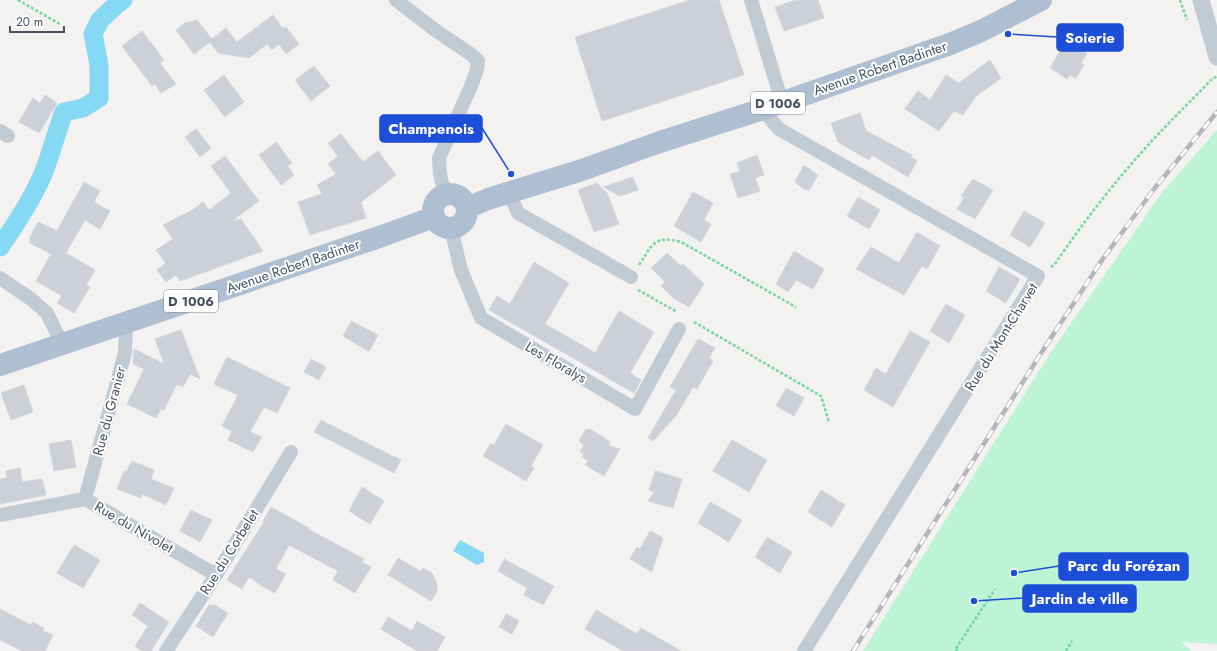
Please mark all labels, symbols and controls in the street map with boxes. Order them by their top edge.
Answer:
scale bar [10,8,64,34]
text: 20 m [16,13,43,31]
callout: Soierie [1057,24,1123,51]
text: Soierie [1065,27,1115,49]
street label: Avenue Robert Badinter [811,36,950,100]
road number: D 1006 [751,92,805,114]
callout: Champenois [380,115,482,142]
text: Champenois [388,118,474,140]
street label: Avenue Robert Badinter [224,234,363,298]
street label: Rue du Mont-Charvet [960,279,1043,395]
road number: D 1006 [164,290,218,312]
street label: Les Floralys [522,336,591,388]
street label: Rue du Granier [87,364,131,458]
street label: Rue du Nivolet [91,496,178,558]
street label: Rue du Corbelet [195,505,264,598]
callout: Parc du Forézan [1059,553,1188,580]
text: Parc du Forézan [1068,555,1180,577]
callout: Jardin de ville [1023,585,1136,612]
text: Jardin de ville [1029,588,1129,610]

